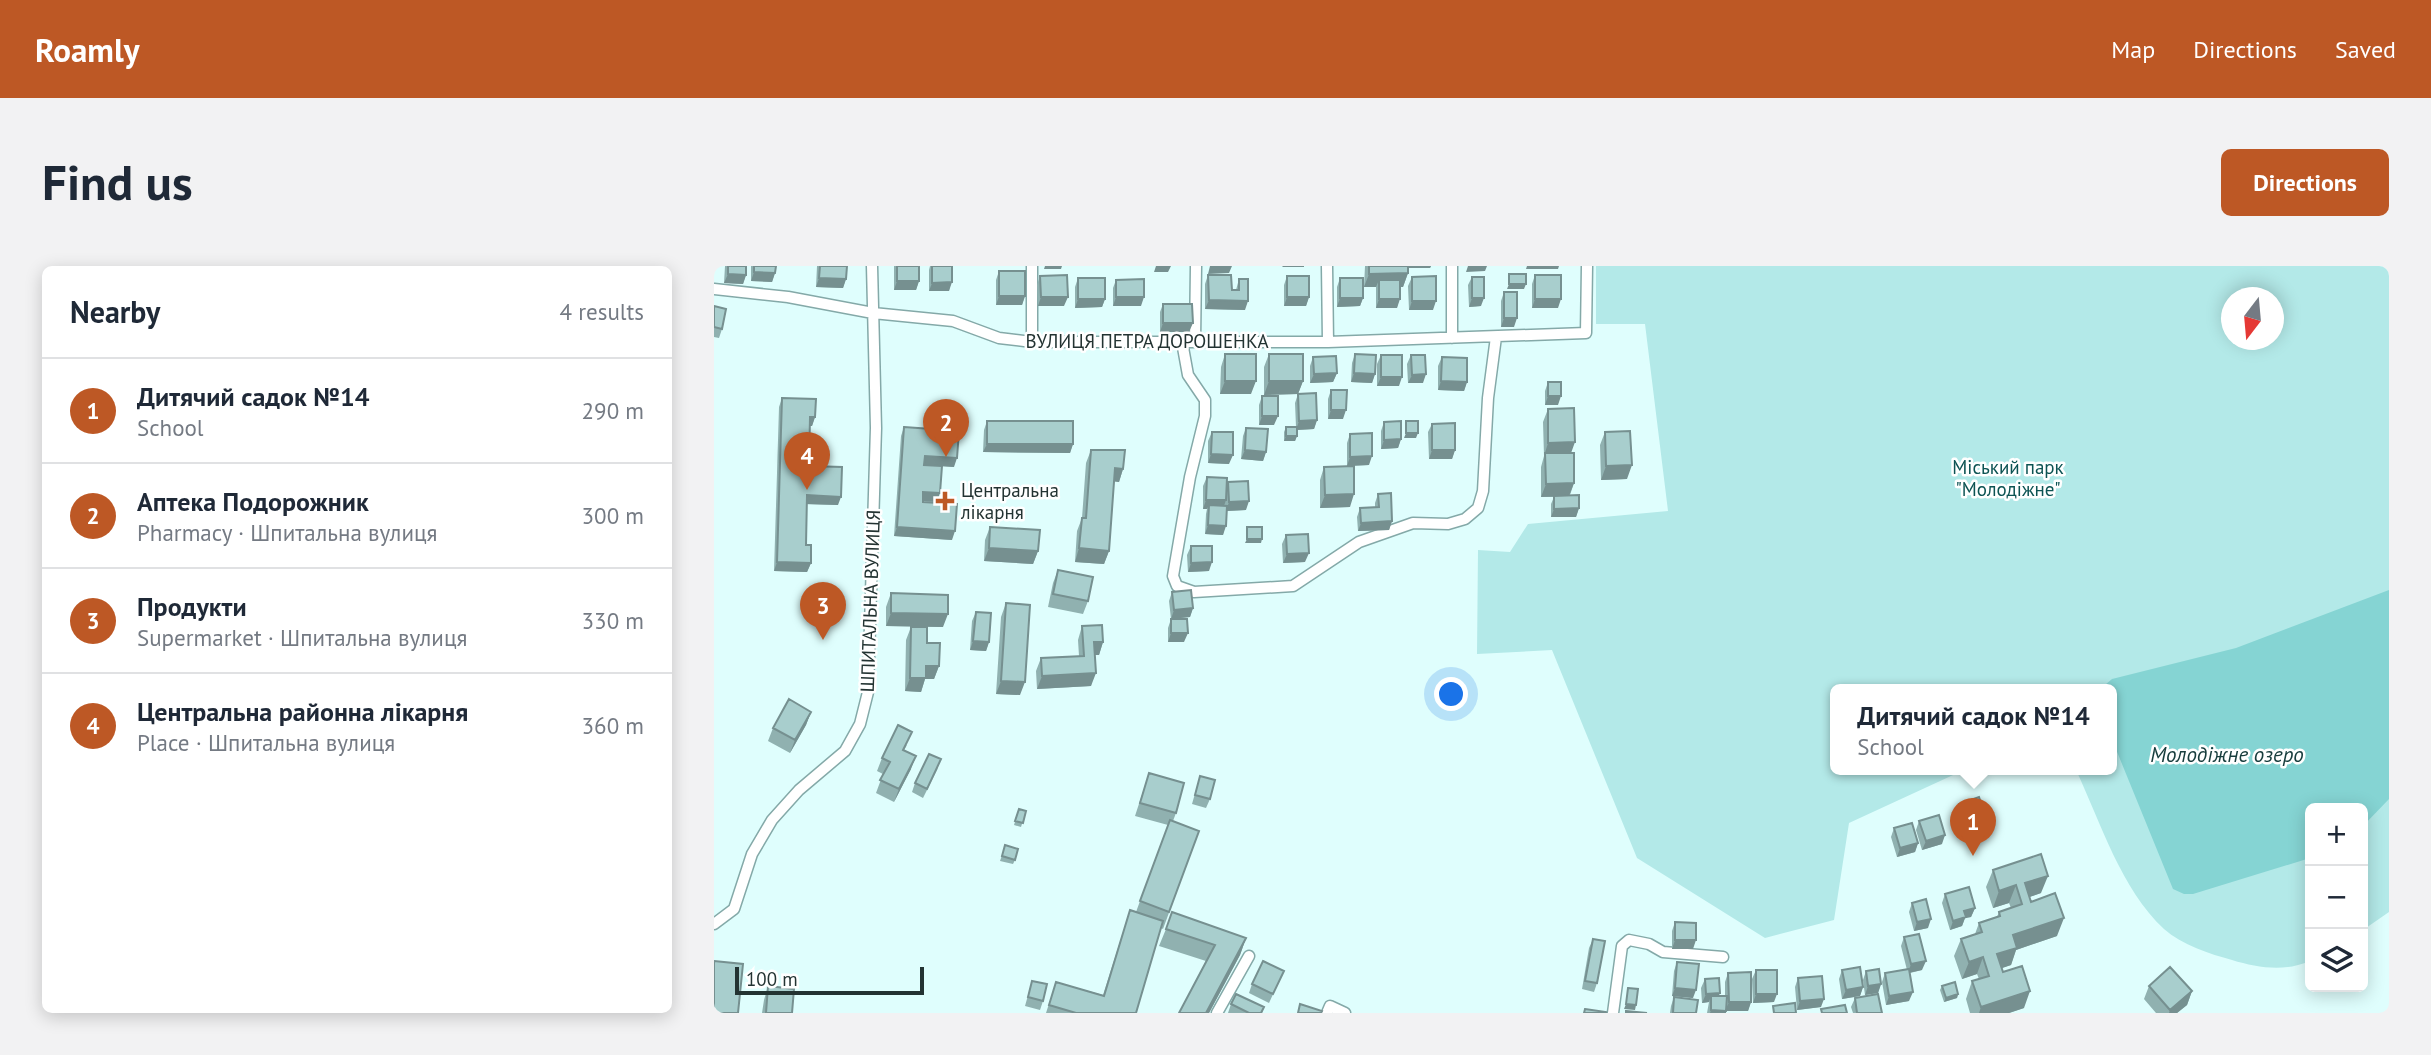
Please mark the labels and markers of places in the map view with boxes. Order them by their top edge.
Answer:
pin: 2 [923,399,969,457]
pin: 4 [784,432,830,490]
place label: Центральна лікарня [960,478,1059,524]
marker: Центральна лікарня [935,491,955,511]
pin: 3 [800,582,846,640]
pin: 1 [1950,798,1996,856]

